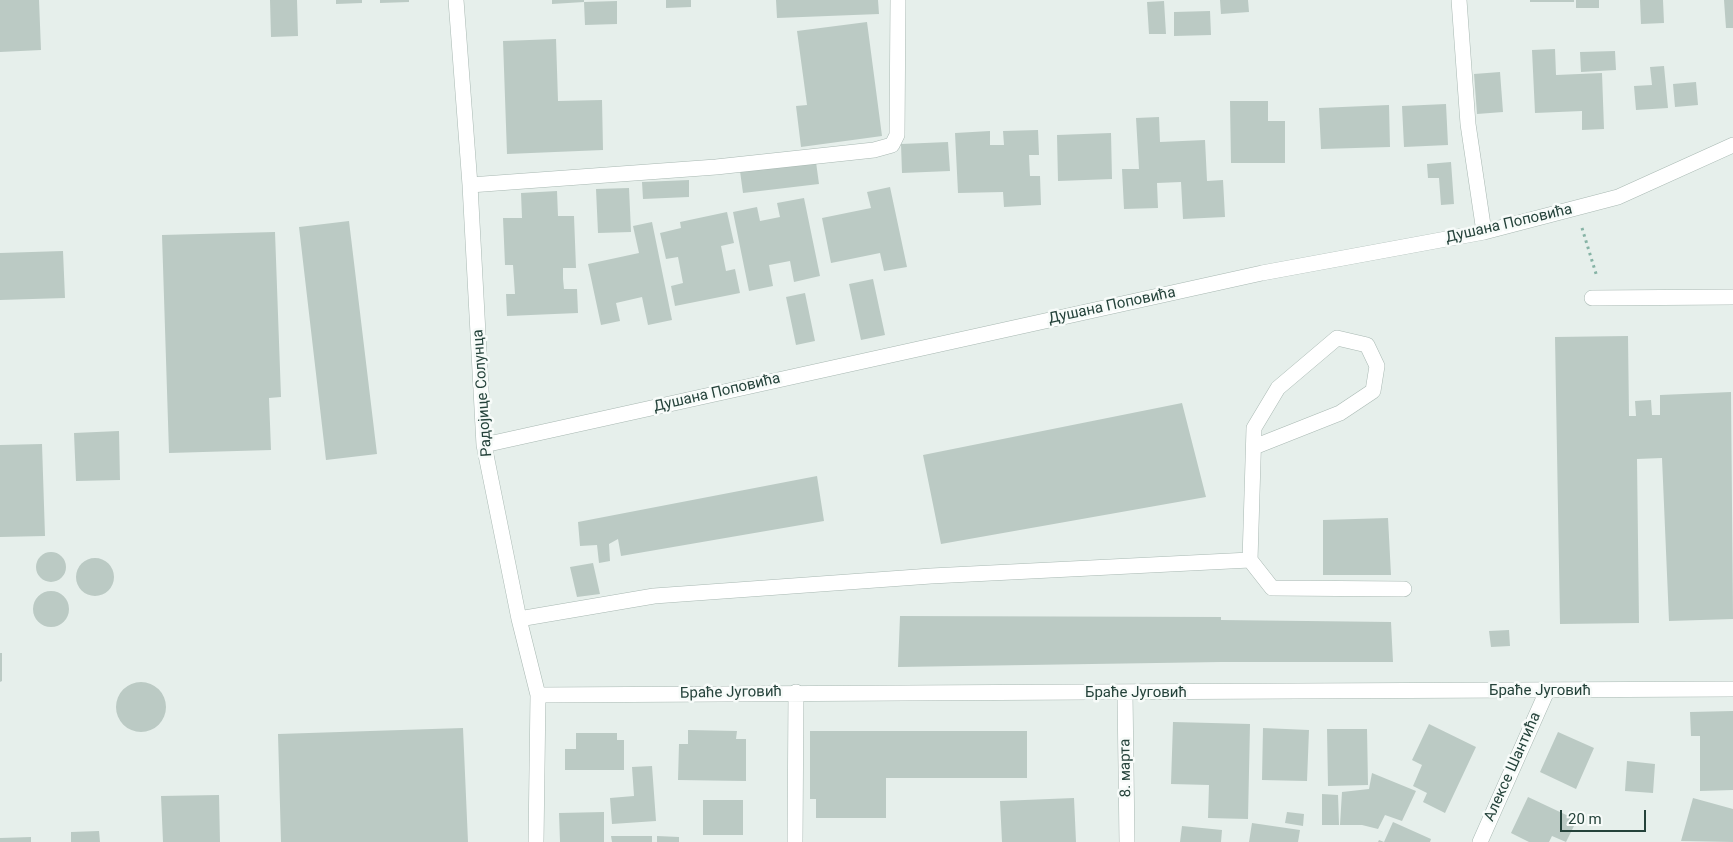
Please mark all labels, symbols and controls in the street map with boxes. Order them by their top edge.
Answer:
street label: Душана Поповића [1444,201,1574,247]
street label: Душана Поповића [1047,284,1177,328]
street label: Радојице Солунца [470,329,496,457]
street label: Душана Поповића [652,370,782,416]
street label: Браће Југовић [1489,682,1591,700]
street label: Браће Југовић [680,683,782,703]
street label: Браће Југовић [1085,684,1187,702]
street label: Алексе Шантића [1481,710,1545,824]
street label: 8. марта [1116,739,1136,797]
scale bar [1563,800,1649,832]
text: 20 m [1568,810,1602,828]

